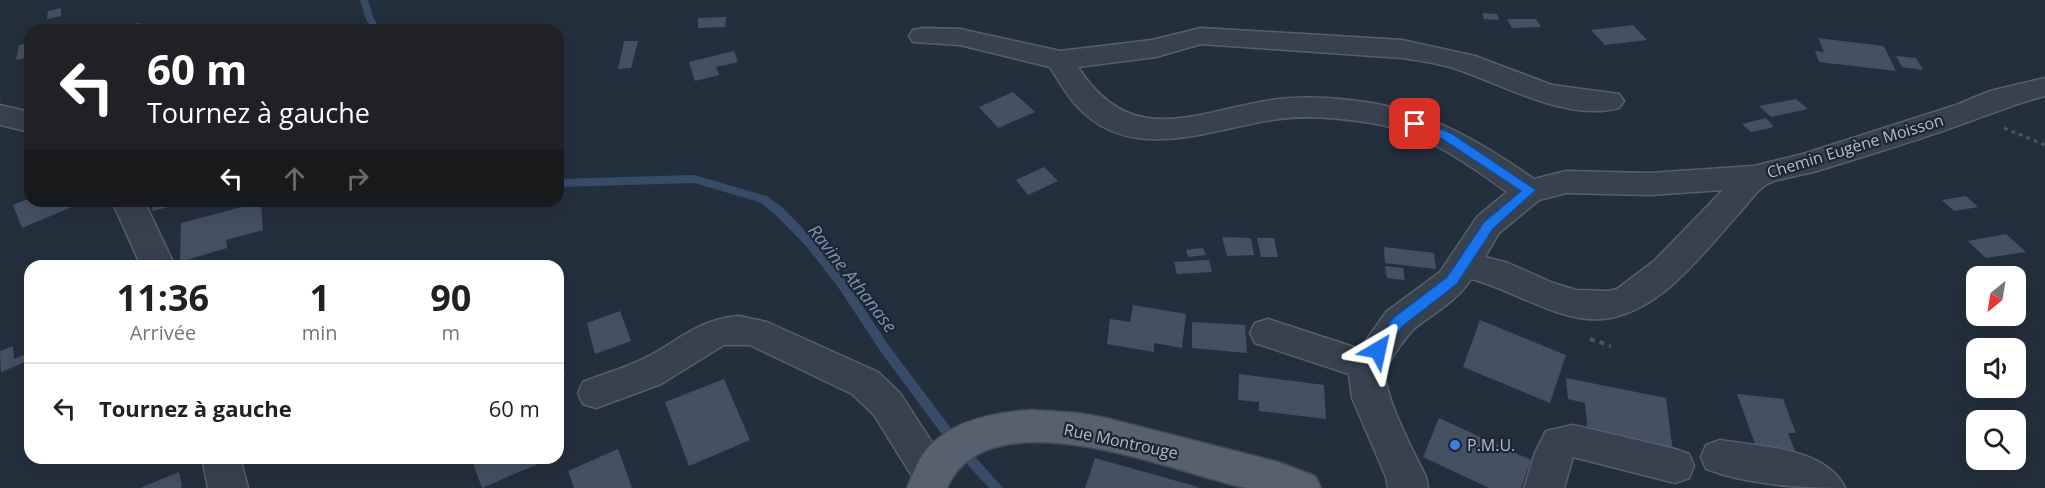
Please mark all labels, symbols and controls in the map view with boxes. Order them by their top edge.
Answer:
text: 60 m [147,40,247,97]
icon: left [48,48,126,126]
text: Tournez à gauche [147,94,370,131]
pin [1389,98,1440,149]
icon: arrive [1398,107,1431,140]
street label: Chemin Eugène Moisson [1764,109,1946,183]
icon: left [215,162,248,195]
icon: ahead [278,162,311,195]
icon: right [341,162,374,195]
water label: Ravine Athanase [803,219,903,337]
north arrow [1966,266,2026,326]
map controls [1966,266,2026,470]
text: 11:36 [117,273,209,322]
text: 1 [309,273,330,322]
text: 90 [430,273,471,322]
position arrow [1346,318,1410,382]
text: Arrivée [130,319,196,346]
text: min [302,319,338,346]
text: m [442,319,460,346]
button: sound [1966,338,2026,398]
icon: left [48,392,81,425]
text: Tournez à gauche [99,393,292,423]
text: 60 m [489,393,540,423]
button: search [1966,410,2026,470]
street label: Rue Montrouge [1062,418,1180,464]
place label: P.M.U. [1467,434,1515,456]
marker: P.M.U. [1448,438,1462,452]

